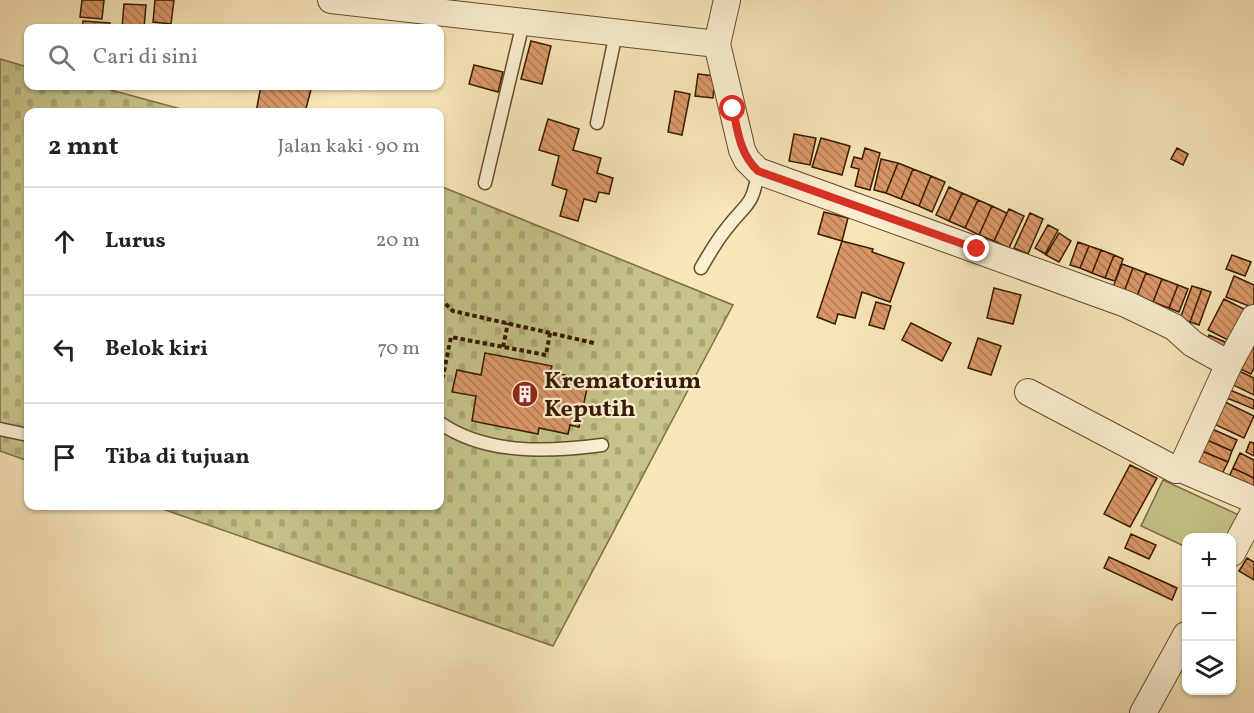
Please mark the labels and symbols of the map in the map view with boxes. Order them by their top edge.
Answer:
route start [719,95,745,121]
route end [963,235,989,261]
place label: Krematorium Keputih [544,365,701,427]
building icon: Krematorium Keputih [510,379,540,409]

